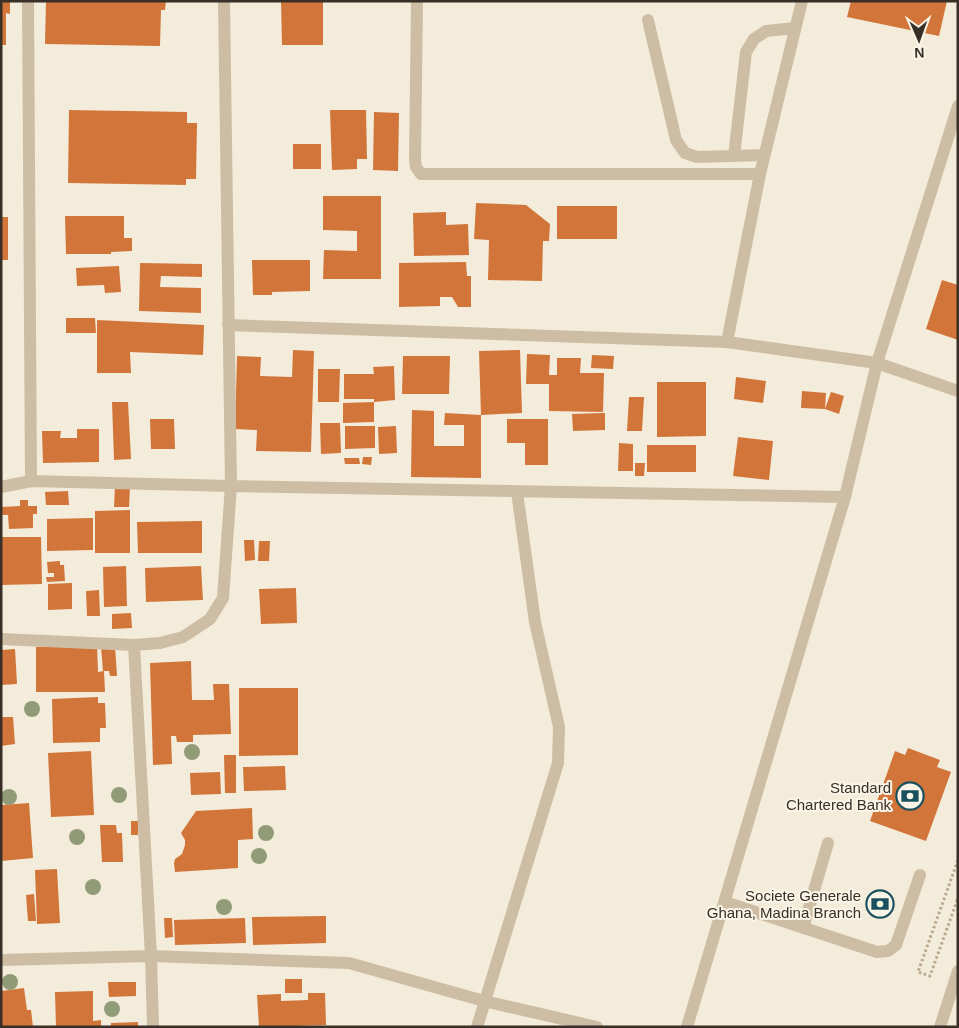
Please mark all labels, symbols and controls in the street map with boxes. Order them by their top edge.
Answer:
north arrow [894,15,944,65]
text: N [914,45,925,61]
place label: Standard Chartered Bank [786,779,891,813]
bank icon: Standard Chartered Bank [895,781,925,811]
place label: Societe Generale Ghana, Madina Branch [707,887,861,921]
bank icon: Societe Generale Ghana, Madina Branch [865,889,895,919]

